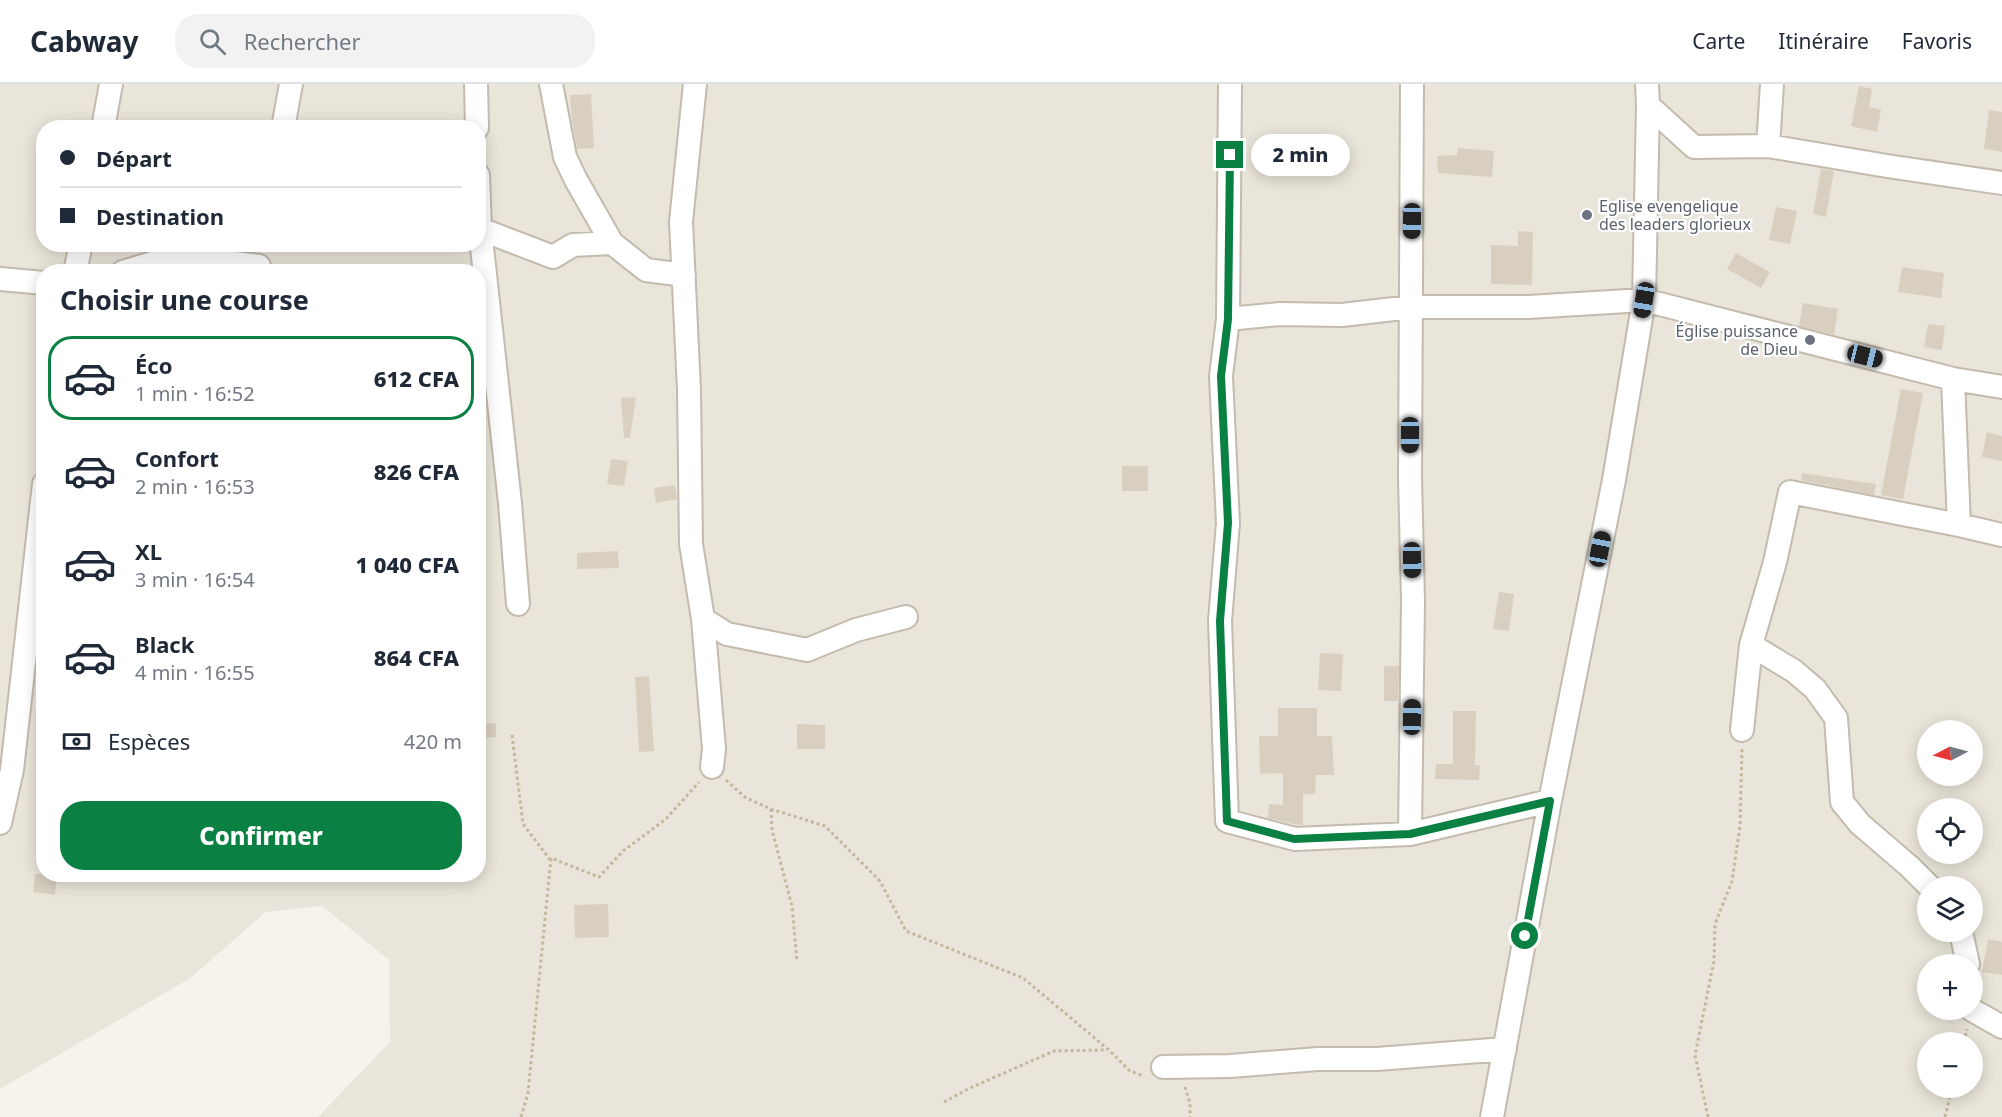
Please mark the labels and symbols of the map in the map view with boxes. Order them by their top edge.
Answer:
callout: 2 min [1251,134,1350,176]
route end [1216,141,1243,168]
place label: Eglise evengelique des leaders glorieux [1599,195,1751,235]
car [1403,203,1421,239]
marker: Eglise evengelique des leaders glorieux [1580,208,1594,222]
car [1632,281,1656,319]
place label: Église puissance de Dieu [1675,320,1798,360]
marker: Église puissance de Dieu [1803,333,1817,347]
car [1845,343,1885,369]
car [1401,417,1419,453]
car [1588,530,1612,568]
car [1403,542,1421,578]
car [1403,699,1421,735]
north arrow [1917,720,1983,786]
route start [1511,922,1538,949]

